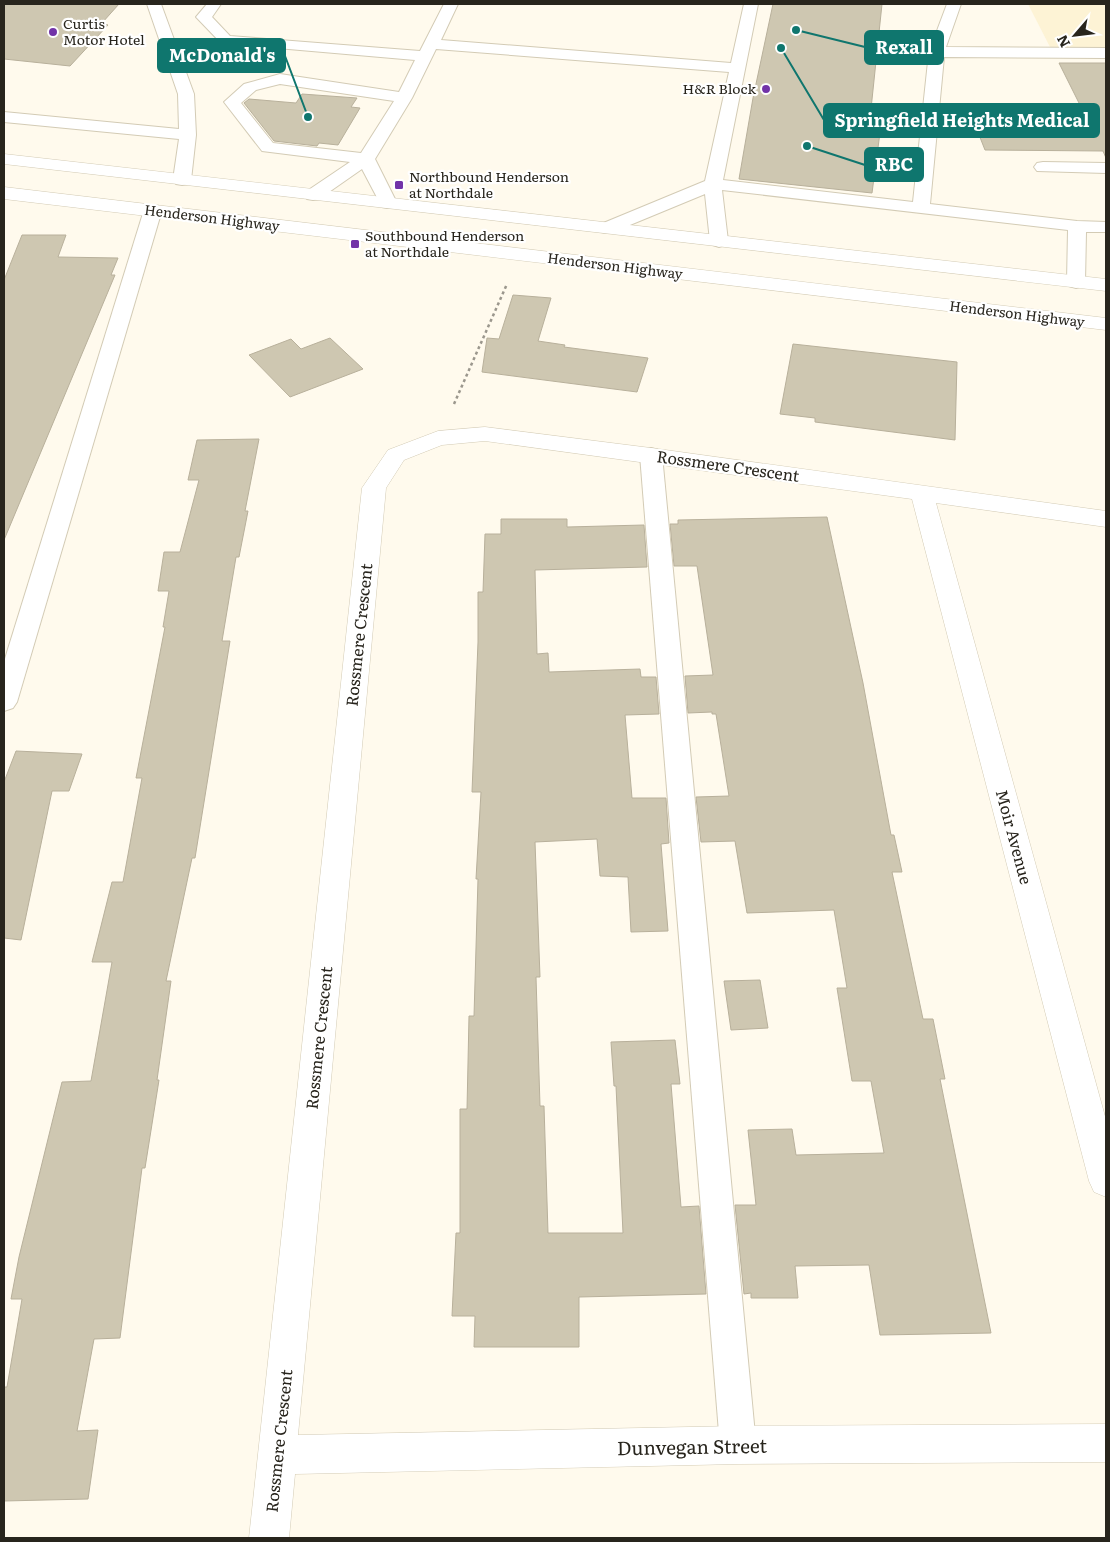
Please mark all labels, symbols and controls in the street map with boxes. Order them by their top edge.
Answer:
north arrow [1050,10,1100,60]
place label: Curtis Motor Hotel [63,13,145,49]
marker: Curtis Motor Hotel [47,26,59,38]
callout: Rexall [865,31,943,64]
text: N [1051,31,1074,51]
text: Rexall [875,33,933,60]
callout: McDonald's [158,39,285,72]
text: McDonald's [169,41,275,68]
place label: H&R Block [683,78,756,98]
marker: H&R Block [760,83,772,95]
callout: Springfield Heights Medical [824,104,1099,137]
text: Springfield Heights Medical [835,106,1090,133]
callout: RBC [865,148,923,181]
text: RBC [875,150,913,177]
place label: Northbound Henderson at Northdale [409,166,569,202]
marker: Northbound Henderson at Northdale [393,179,405,191]
street label: Henderson Highway [143,199,282,235]
place label: Southbound Henderson at Northdale [365,225,524,261]
marker: Southbound Henderson at Northdale [349,238,361,250]
street label: Henderson Highway [546,247,685,283]
street label: Henderson Highway [948,295,1087,331]
street label: Rossmere Crescent [655,443,801,487]
street label: Rossmere Crescent [339,562,378,708]
street label: Moir Avenue [991,787,1039,887]
street label: Rossmere Crescent [299,965,338,1111]
street label: Rossmere Crescent [259,1368,298,1514]
street label: Dunvegan Street [617,1431,768,1461]

